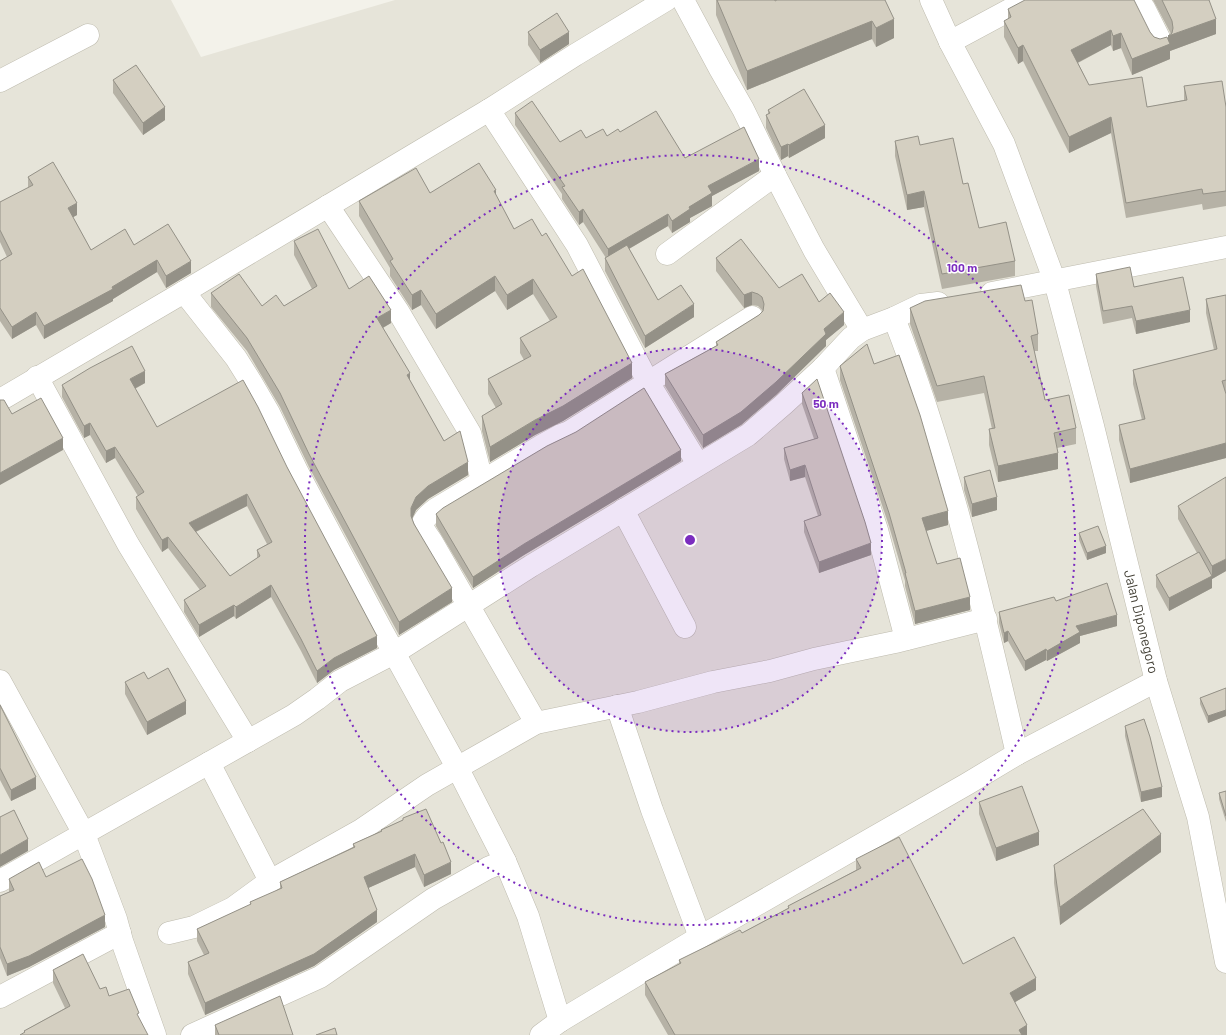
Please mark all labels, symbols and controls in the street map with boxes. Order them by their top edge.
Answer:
text: 100 m [947,260,977,274]
text: 50 m [813,396,839,410]
centre of rings [683,533,697,547]
street label: Jalan Diponegoro [1121,568,1163,675]

